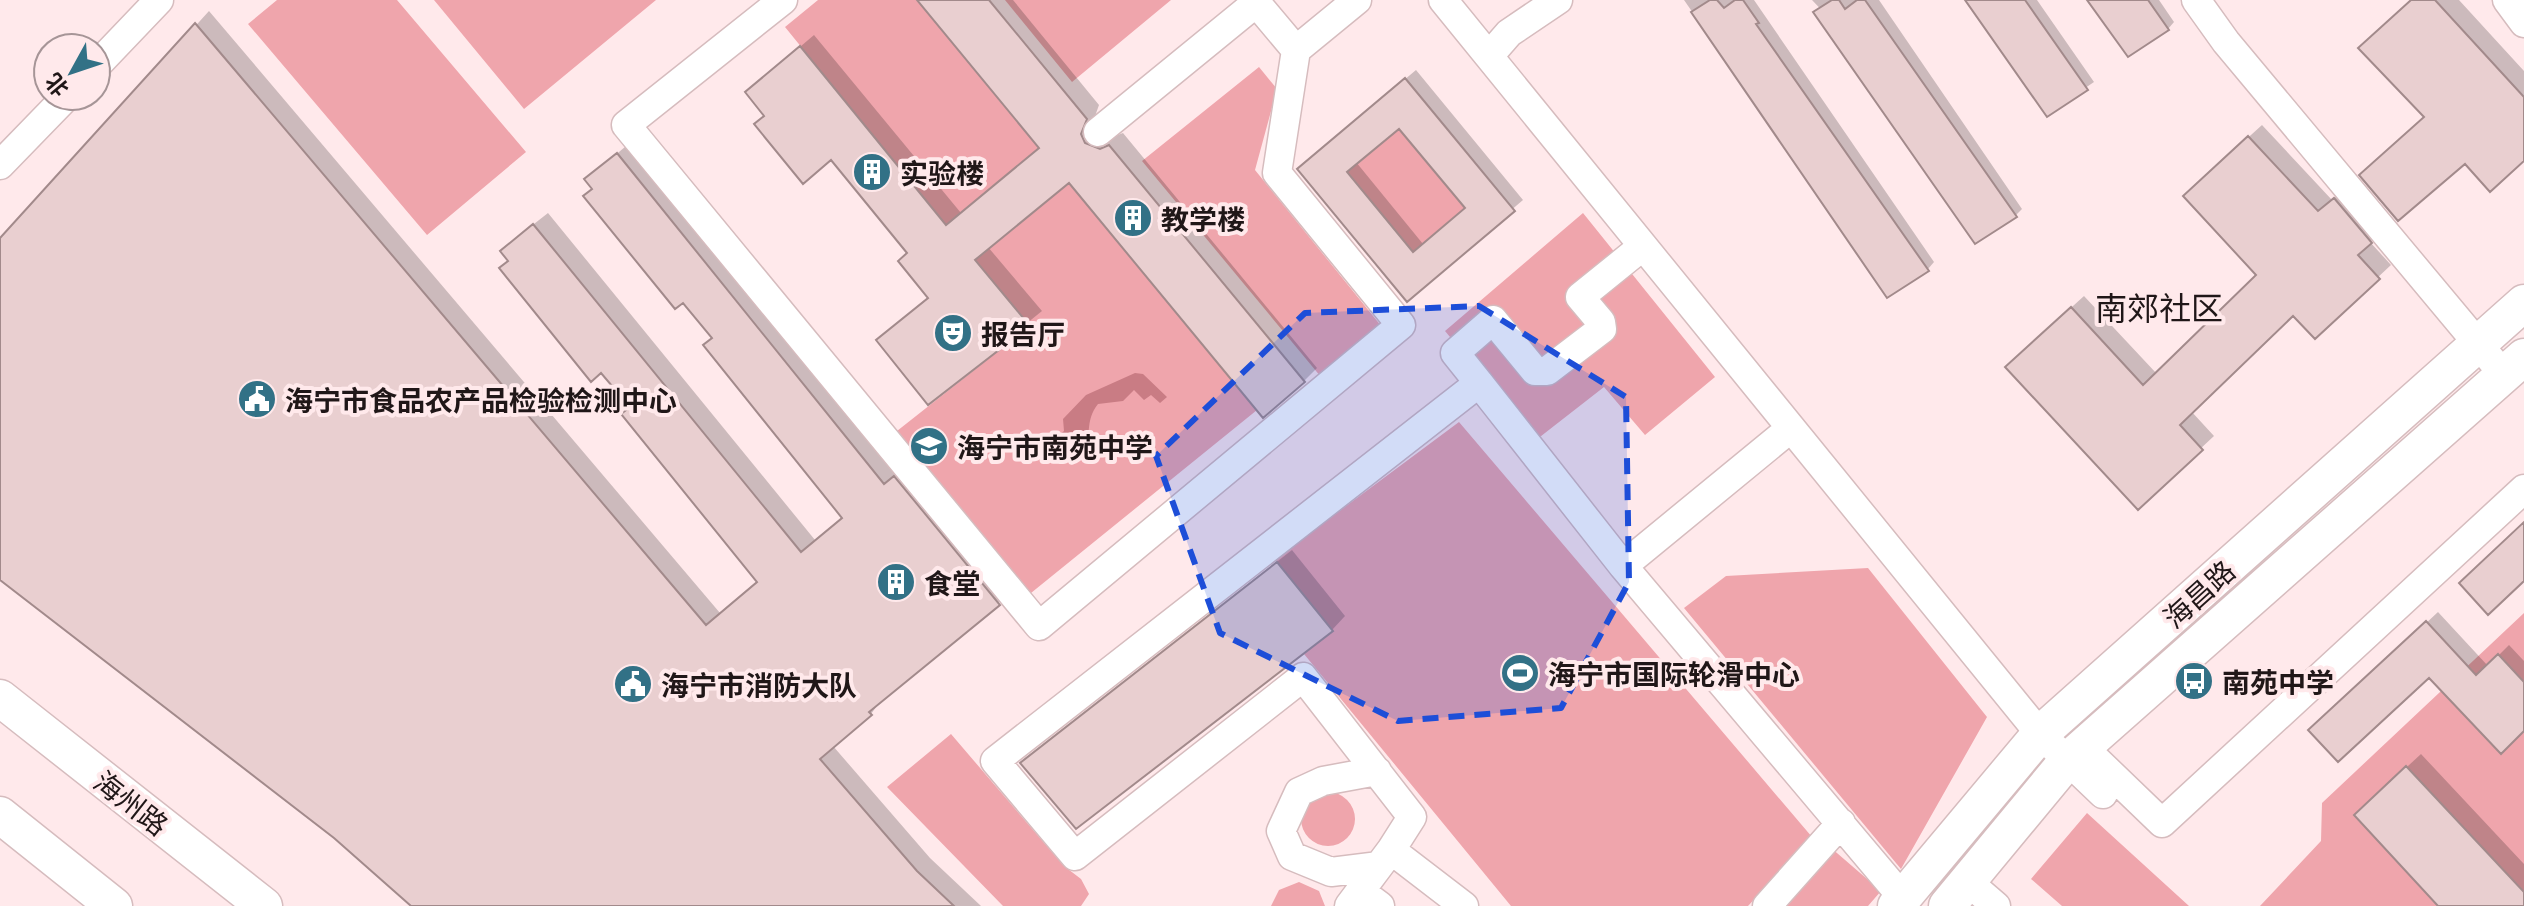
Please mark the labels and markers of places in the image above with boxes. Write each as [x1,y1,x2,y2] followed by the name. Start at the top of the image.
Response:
[851,151,893,193] building icon: 实验楼
[900,151,984,193] place label: 实验楼
[1112,197,1154,239] building icon: 教学楼
[1161,197,1245,239] place label: 教学楼
[932,312,974,354] theatre icon: 报告厅
[981,312,1065,354] place label: 报告厅
[236,378,278,420] public building icon: 海宁市食品农产品检验检测中心
[285,378,677,420] place label: 海宁市食品农产品检验检测中心
[908,425,950,467] school or university icon: 海宁市南苑中学
[957,425,1153,467] place label: 海宁市南苑中学
[875,561,917,603] building icon: 食堂
[924,561,980,603] place label: 食堂
[1499,652,1541,694] sports icon: 海宁市国际轮滑中心
[1548,652,1800,694] place label: 海宁市国际轮滑中心
[2173,660,2215,702] bus stop icon: 南苑中学
[2222,660,2334,702] place label: 南苑中学
[612,663,654,705] public building icon: 海宁市消防大队
[661,663,857,705] place label: 海宁市消防大队

